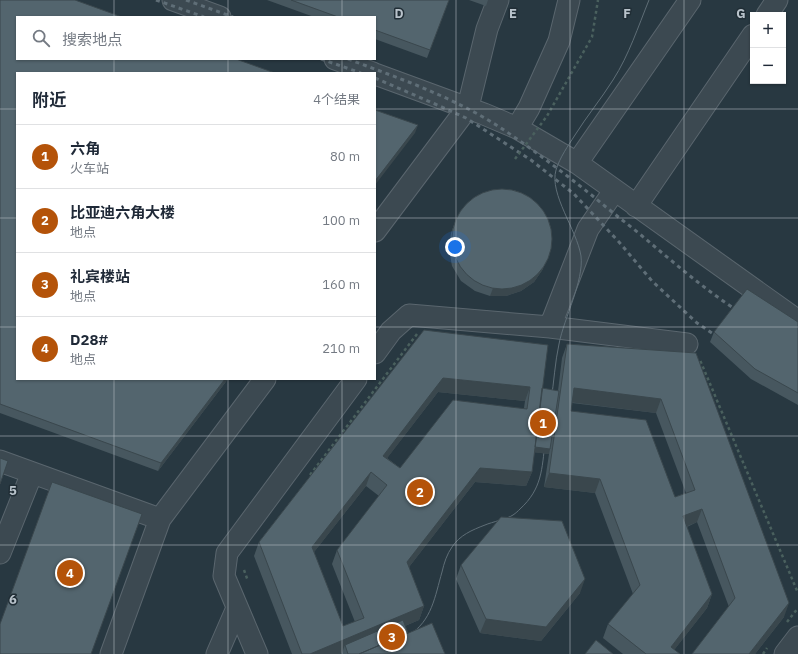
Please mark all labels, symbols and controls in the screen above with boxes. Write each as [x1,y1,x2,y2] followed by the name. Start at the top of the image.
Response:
[394,5,404,22] text: D
[509,5,517,22] text: E
[623,5,631,22] text: F
[736,5,746,22] text: G
[750,12,786,84] map controls
[750,12,786,48] button: +
[16,16,376,60] search box
[30,27,52,49] icon: search
[62,30,122,49] text: 搜索地点
[750,48,786,84] button: −
[32,89,66,111] text: 附近
[313,91,360,108] text: 4个结果
[70,139,100,158] text: 六角
[41,148,49,165] text: 1
[330,148,360,165] text: 80 m
[70,160,109,177] text: 火车站
[70,203,175,222] text: 比亚迪六角大楼
[41,212,49,229] text: 2
[322,212,360,229] text: 100 m
[70,224,96,241] text: 地点
[445,237,465,257] your location
[70,267,130,286] text: 礼宾楼站
[41,276,49,293] text: 3
[322,276,360,293] text: 160 m
[70,288,96,305] text: 地点
[70,330,108,349] text: D28#
[41,340,49,357] text: 4
[322,340,360,357] text: 210 m
[70,351,96,368] text: 地点
[530,408,556,438] pin: 1
[407,477,433,507] pin: 2
[9,482,17,499] text: 5
[57,558,83,588] pin: 4
[9,591,17,608] text: 6
[379,622,405,652] pin: 3

